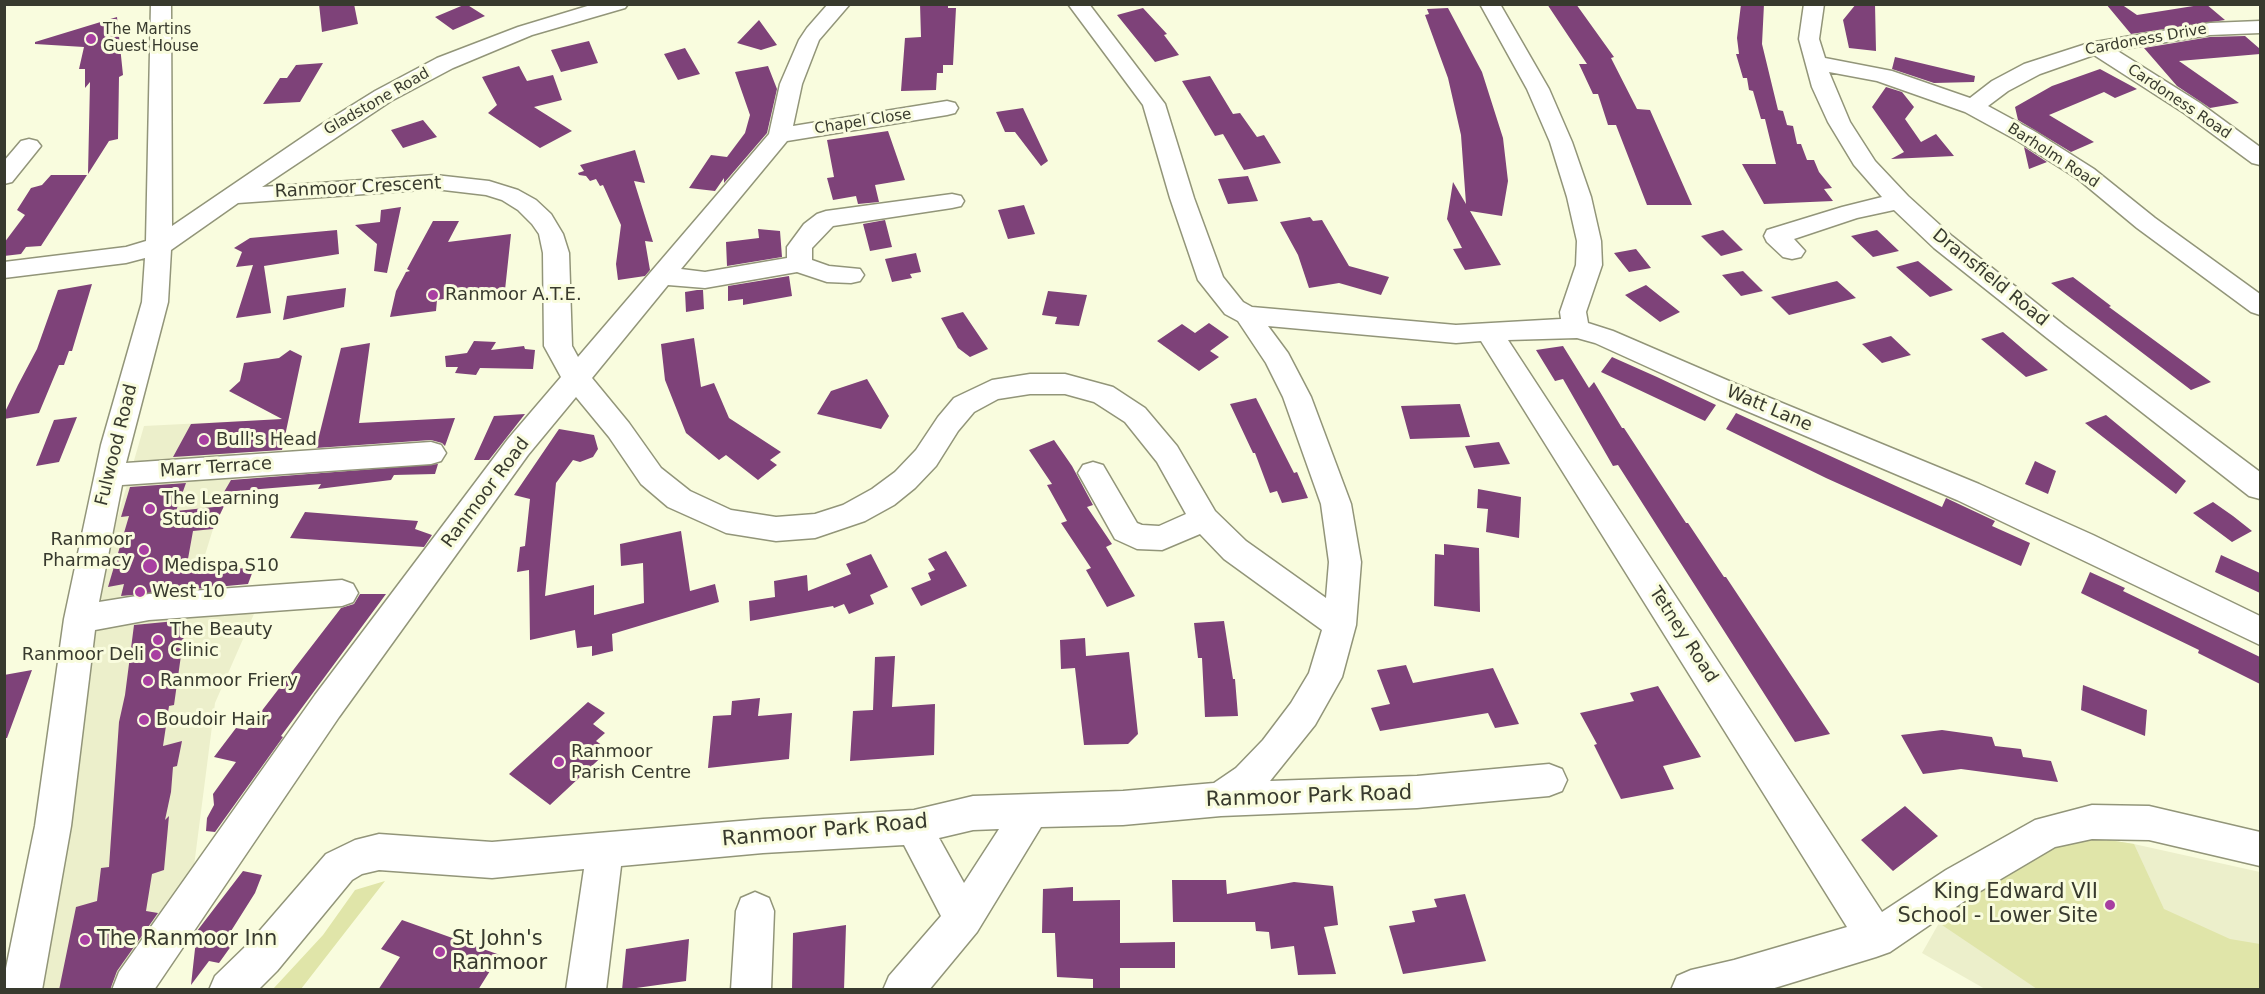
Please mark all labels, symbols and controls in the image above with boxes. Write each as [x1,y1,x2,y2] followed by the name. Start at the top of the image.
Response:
[2084,20,2208,60] street label: Cardoness Drive
[103,21,199,56] place label: The Martins Guest House
[84,32,98,46] marker: The Martins Guest House
[2124,61,2234,143] street label: Cardoness Road
[321,65,433,139] street label: Gladstone Road
[813,105,913,139] street label: Chapel Close
[2004,120,2102,192] street label: Barholm Road
[274,173,442,203] street label: Ranmoor Crescent
[1928,225,2052,331] street label: Dransfield Road
[445,284,582,306] place label: Ranmoor A.T.E.
[426,288,440,302] marker: Ranmoor A.T.E.
[1723,381,1815,437] street label: Watt Lane
[91,382,143,508] street label: Fulwood Road
[216,429,317,451] place label: Bull's Head
[197,433,211,447] marker: Bull's Head
[438,434,534,552] street label: Ranmoor Road
[159,453,273,483] street label: Marr Terrace
[162,488,279,530] place label: The Learning Studio
[143,502,157,516] marker: The Learning Studio
[43,529,132,572] place label: Ranmoor Pharmacy
[137,543,151,557] marker: Ranmoor Pharmacy
[164,555,279,577] place label: Medispa S10
[141,557,159,575] marker: Medispa S10
[152,581,225,603] place label: West 10
[1644,583,1722,687] street label: Tetney Road
[133,585,147,599] marker: West 10
[170,619,273,662] place label: The Beauty Clinic
[151,633,165,647] marker: The Beauty Clinic
[22,644,144,666] place label: Ranmoor Deli
[149,648,163,662] marker: Ranmoor Deli
[160,670,298,692] place label: Ranmoor Friery
[141,674,155,688] marker: Ranmoor Friery
[156,709,268,731] place label: Boudoir Hair
[137,713,151,727] marker: Boudoir Hair
[571,741,691,783] place label: Ranmoor Parish Centre
[552,755,566,769] marker: Ranmoor Parish Centre
[1205,781,1413,813] street label: Ranmoor Park Road
[721,809,929,853] street label: Ranmoor Park Road
[1897,880,2098,930] place label: King Edward VII School - Lower Site
[2103,898,2117,912] marker: King Edward VII School - Lower Site
[97,927,277,953] place label: The Ranmoor Inn
[452,927,547,977] place label: St John's Ranmoor
[78,933,92,947] marker: The Ranmoor Inn
[433,945,447,959] marker: St John's Ranmoor

